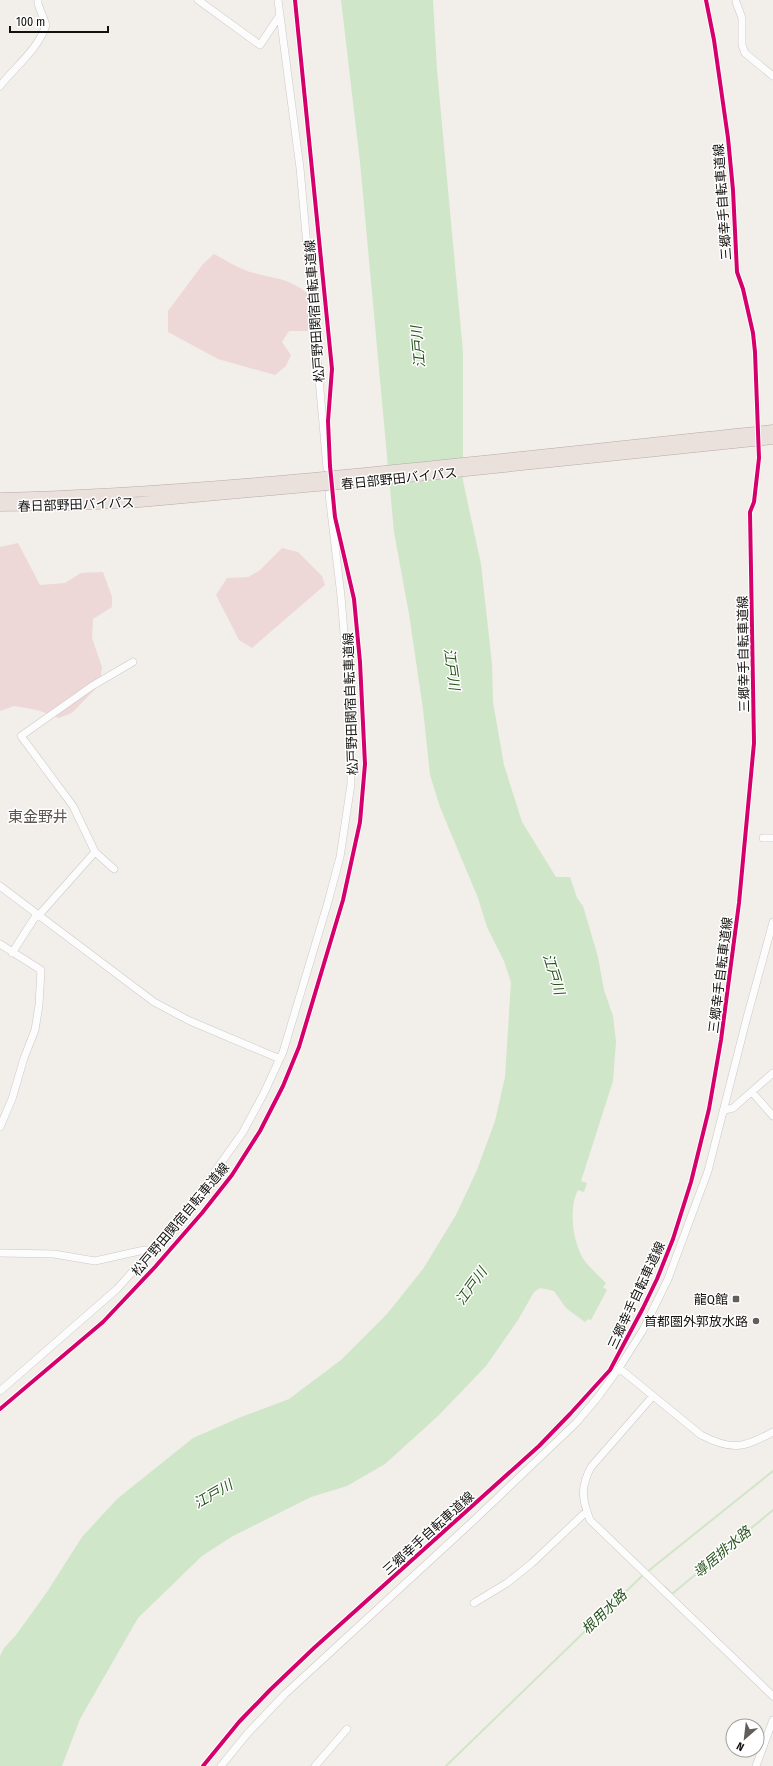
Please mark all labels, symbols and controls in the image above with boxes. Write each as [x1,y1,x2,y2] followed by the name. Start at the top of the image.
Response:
[10,8,108,34] scale bar
[16,15,45,29] text: 100 m
[711,143,734,261] street label: 三郷幸手自転車道線
[302,239,327,383] street label: 松戸野田関宿自転車道線
[408,323,429,369] water label: 江戸川
[340,465,458,492] street label: 春日部野田バイパス
[17,495,135,514] street label: 春日部野田バイパス
[735,595,752,713] street label: 三郷幸手自転車道線
[341,632,360,776] street label: 松戸野田関宿自転車道線
[440,647,463,693] water label: 江戸川
[8,808,68,826] district label: 東金野井
[706,916,735,1034] street label: 三郷幸手自転車道線
[539,952,568,999] water label: 江戸川
[129,1160,232,1279] street label: 松戸野田関宿自転車道線
[605,1239,668,1351] street label: 三郷幸手自転車道線
[452,1263,492,1308] water label: 江戸川
[694,1292,728,1307] place label: 龍Q館
[731,1294,741,1304] marker: 龍Q館
[644,1314,748,1329] place label: 首都圏外郭放水路
[751,1316,761,1326] marker: 首都圏外郭放水路
[191,1476,237,1512] water label: 江戸川
[380,1489,477,1578] street label: 三郷幸手自転車道線
[690,1523,755,1581] water label: 導居排水路
[578,1586,631,1638] water label: 根用水路
[725,1718,765,1758] north arrow
[735,1739,747,1754] text: N

